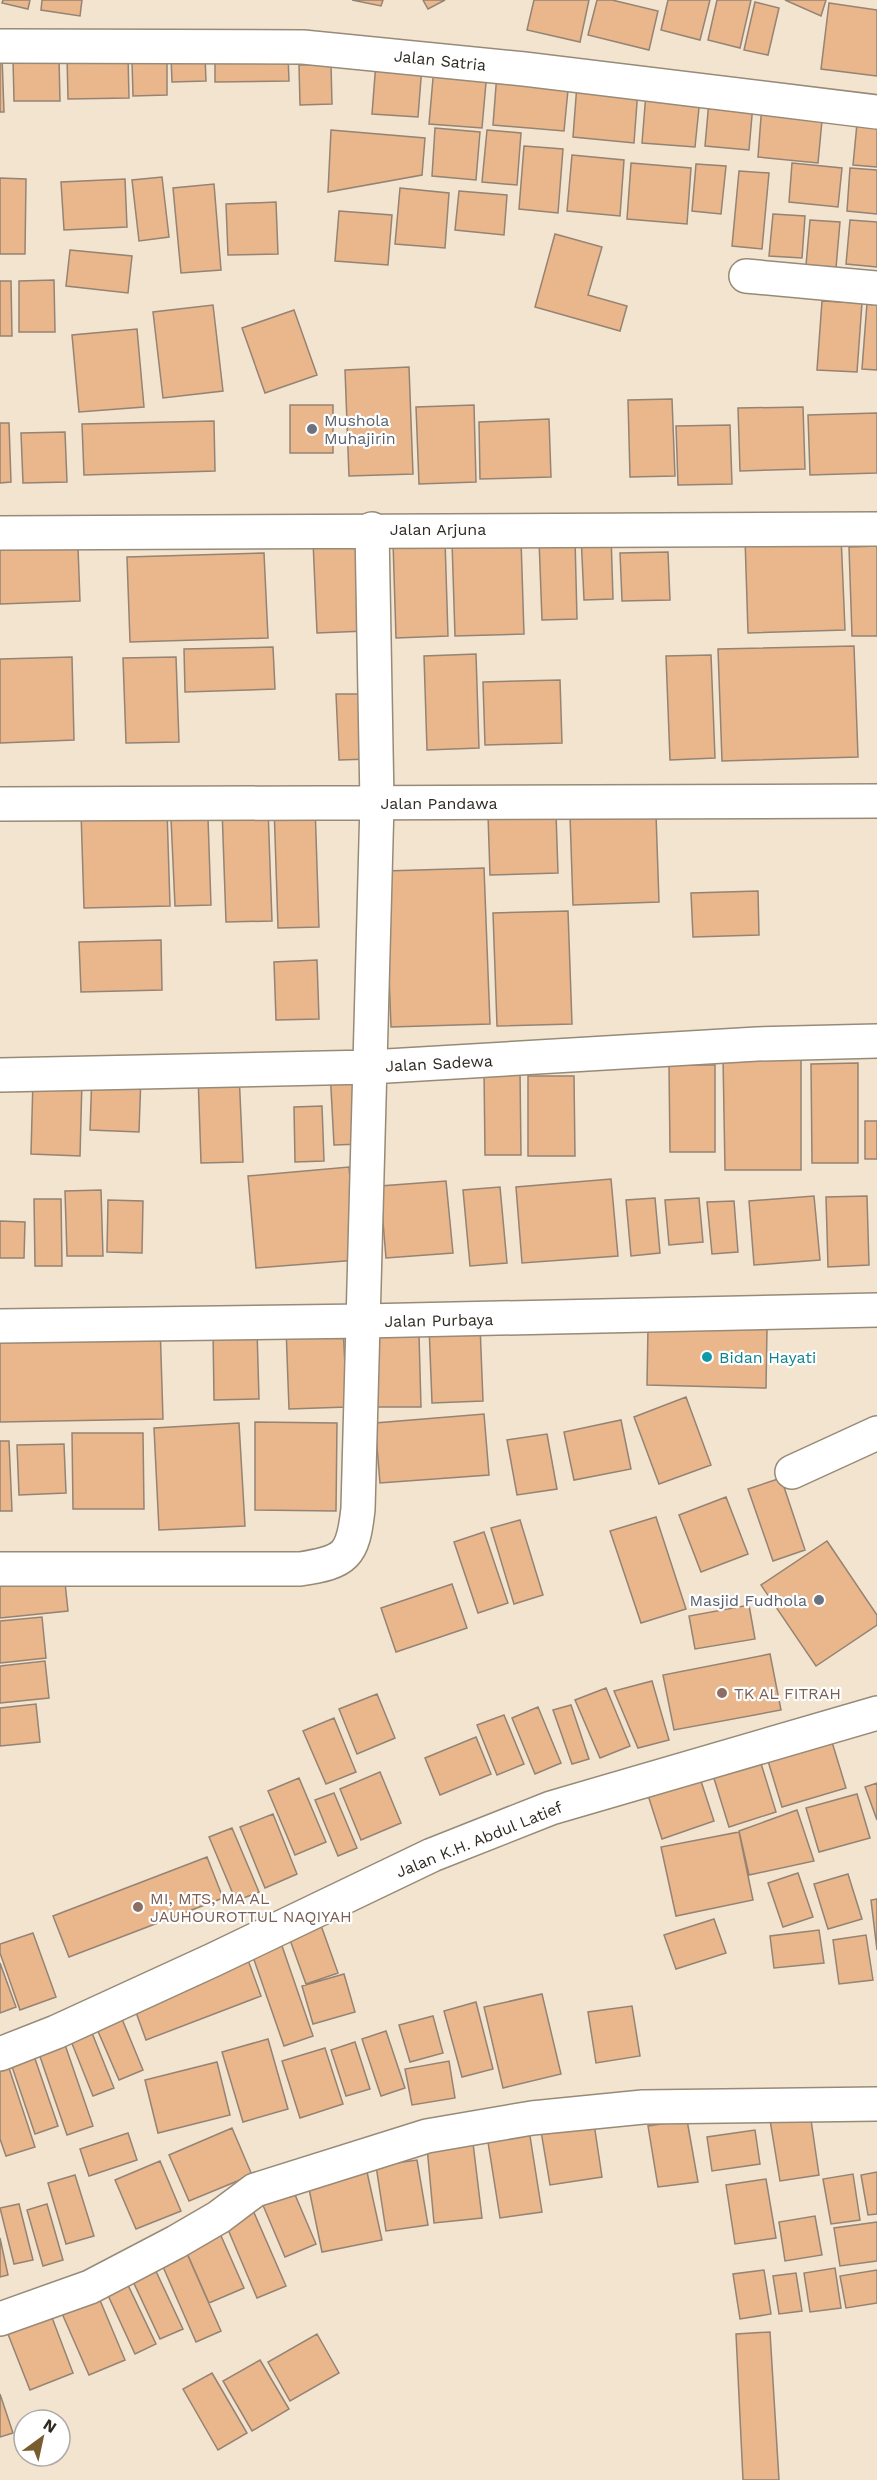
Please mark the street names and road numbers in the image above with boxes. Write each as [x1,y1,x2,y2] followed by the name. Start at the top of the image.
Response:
[393,46,487,75] street label: Jalan Satria
[390,520,486,539] street label: Jalan Arjuna
[380,794,498,813] street label: Jalan Pandawa
[385,1051,493,1076] street label: Jalan Sadewa
[384,1310,494,1331] street label: Jalan Purbaya
[393,1797,566,1882] street label: Jalan K.H. Abdul Latief

